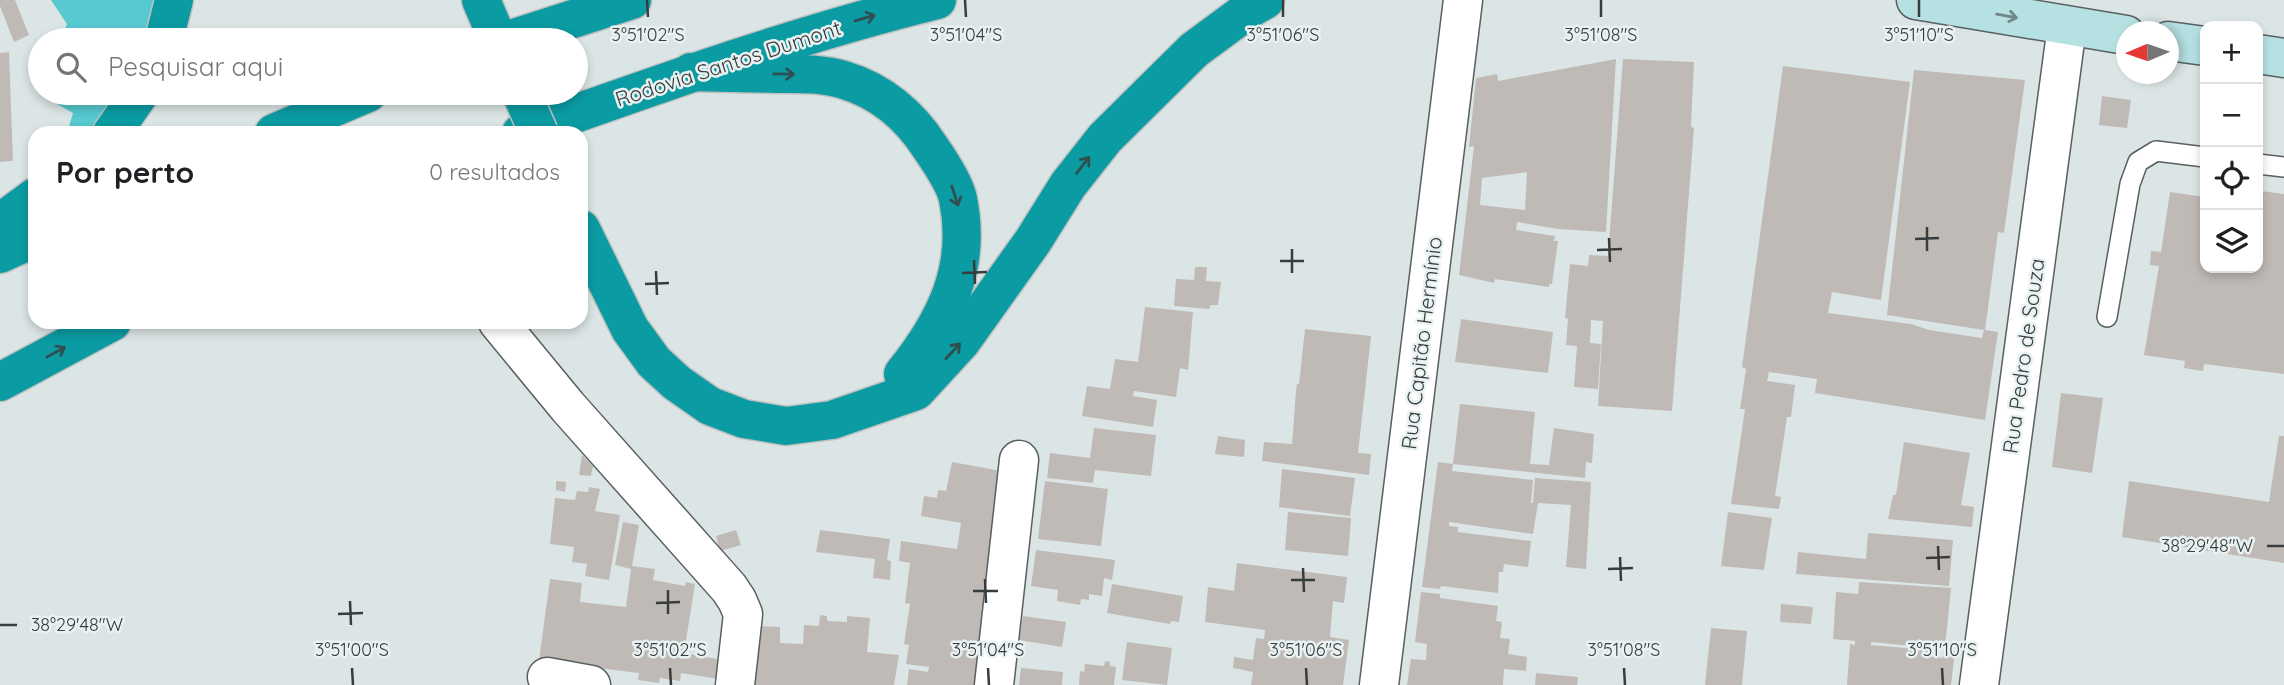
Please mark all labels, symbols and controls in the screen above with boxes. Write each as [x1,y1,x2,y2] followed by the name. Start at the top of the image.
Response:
[1995,10,2018,23] one-way arrow
[854,11,876,24] one-way arrow
[612,14,844,112] street label: Rodovia Santos Dumont
[2116,21,2179,84] north arrow
[2200,21,2263,273] map controls
[2200,21,2263,84] button: +
[611,23,685,46] text: 3°51'02"S
[930,23,1002,46] text: 3°51'04"S
[1247,23,1319,46] text: 3°51'06"S
[1565,23,1637,46] text: 3°51'08"S
[1884,23,1954,46] text: 3°51'10"S
[28,28,588,105] search box
[52,48,90,86] icon: search
[108,50,283,83] text: Pesquisar aqui
[772,67,795,81] one-way arrow
[2200,84,2263,147] button: −
[2200,147,2263,210] button: locate
[56,153,194,191] text: Por perto
[1076,156,1091,175] one-way arrow
[429,157,560,186] text: 0 resultados
[950,184,962,206] one-way arrow
[2200,210,2263,273] button: layers
[1395,235,1447,451] street label: Rua Capitão Hermínio
[1996,257,2050,455] street label: Rua Pedro de Souza
[945,342,961,360] one-way arrow
[45,345,66,358] one-way arrow
[2161,534,2253,557] text: 38°29'48"W
[31,613,123,636] text: 38°29'48"W
[315,638,389,661] text: 3°51'00"S
[633,638,707,661] text: 3°51'02"S
[952,638,1024,661] text: 3°51'04"S
[1270,638,1342,661] text: 3°51'06"S
[1588,638,1660,661] text: 3°51'08"S
[1907,638,1977,661] text: 3°51'10"S

